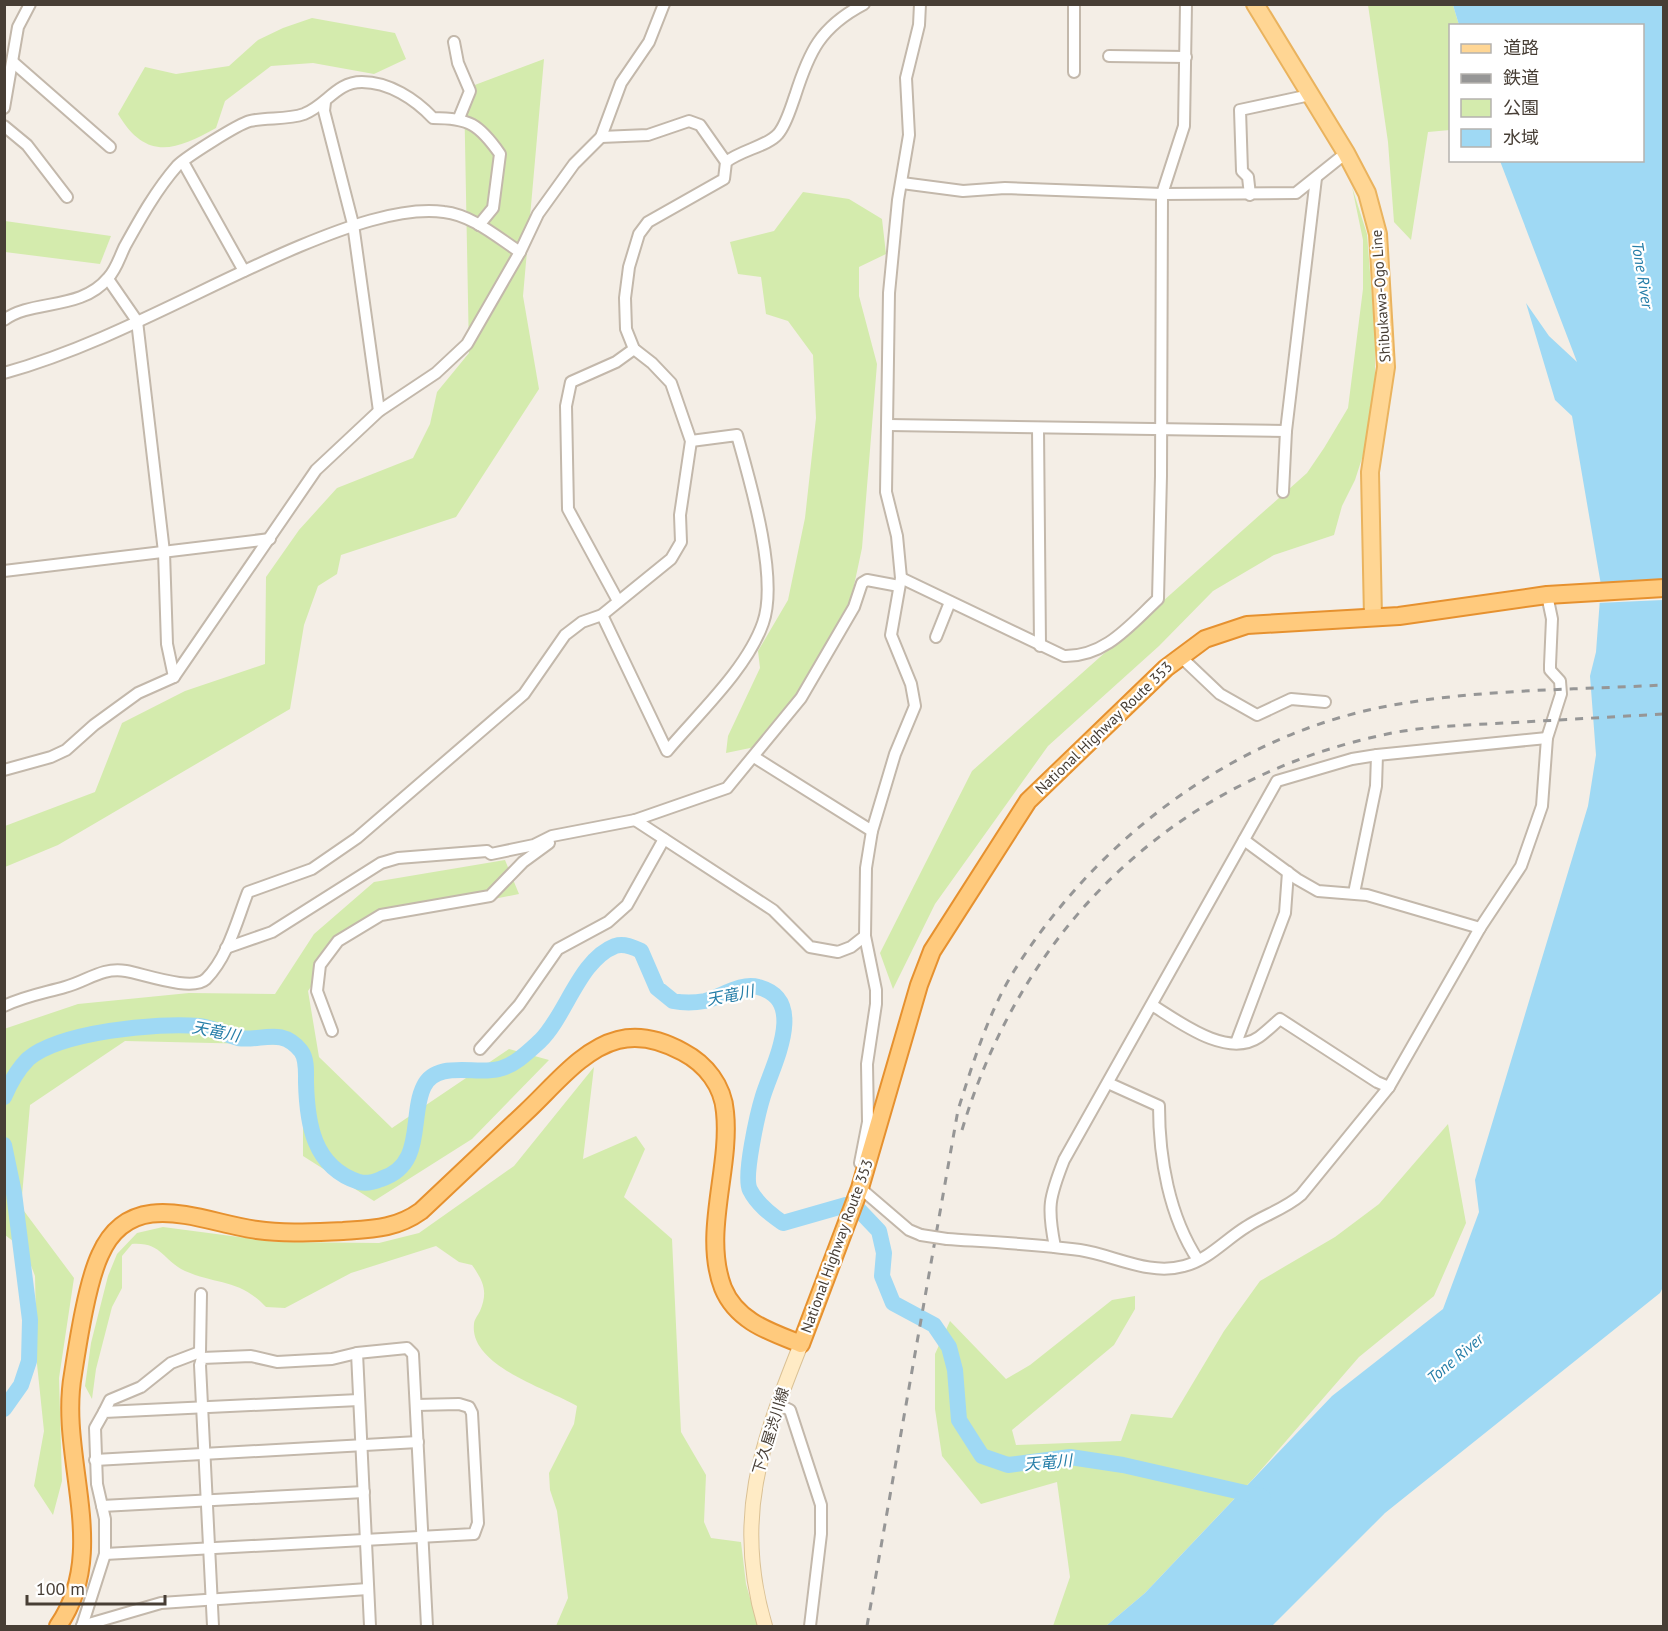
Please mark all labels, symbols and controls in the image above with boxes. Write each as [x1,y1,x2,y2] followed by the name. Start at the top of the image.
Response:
[1449,24,1644,162] legend
[1503,36,1539,59] text: 道路
[1503,66,1539,89] text: 鉄道
[1503,96,1539,119] text: 公園
[1503,126,1539,149] text: 水域
[1366,229,1395,363] street label: Shibukawa-Ogo Line
[1628,240,1658,312] water label: Tone River
[1031,657,1176,798] street label: National Highway Route 353
[705,980,757,1009] water label: 天竜川
[191,1017,243,1046] water label: 天竜川
[796,1156,877,1335] street label: National Highway Route 353
[1423,1328,1489,1387] water label: Tone River
[748,1385,793,1477] street label: 下久屋渋川線
[1023,1450,1075,1474] water label: 天竜川
[27,1568,165,1606] scale bar
[36,1577,85,1600] text: 100 m

